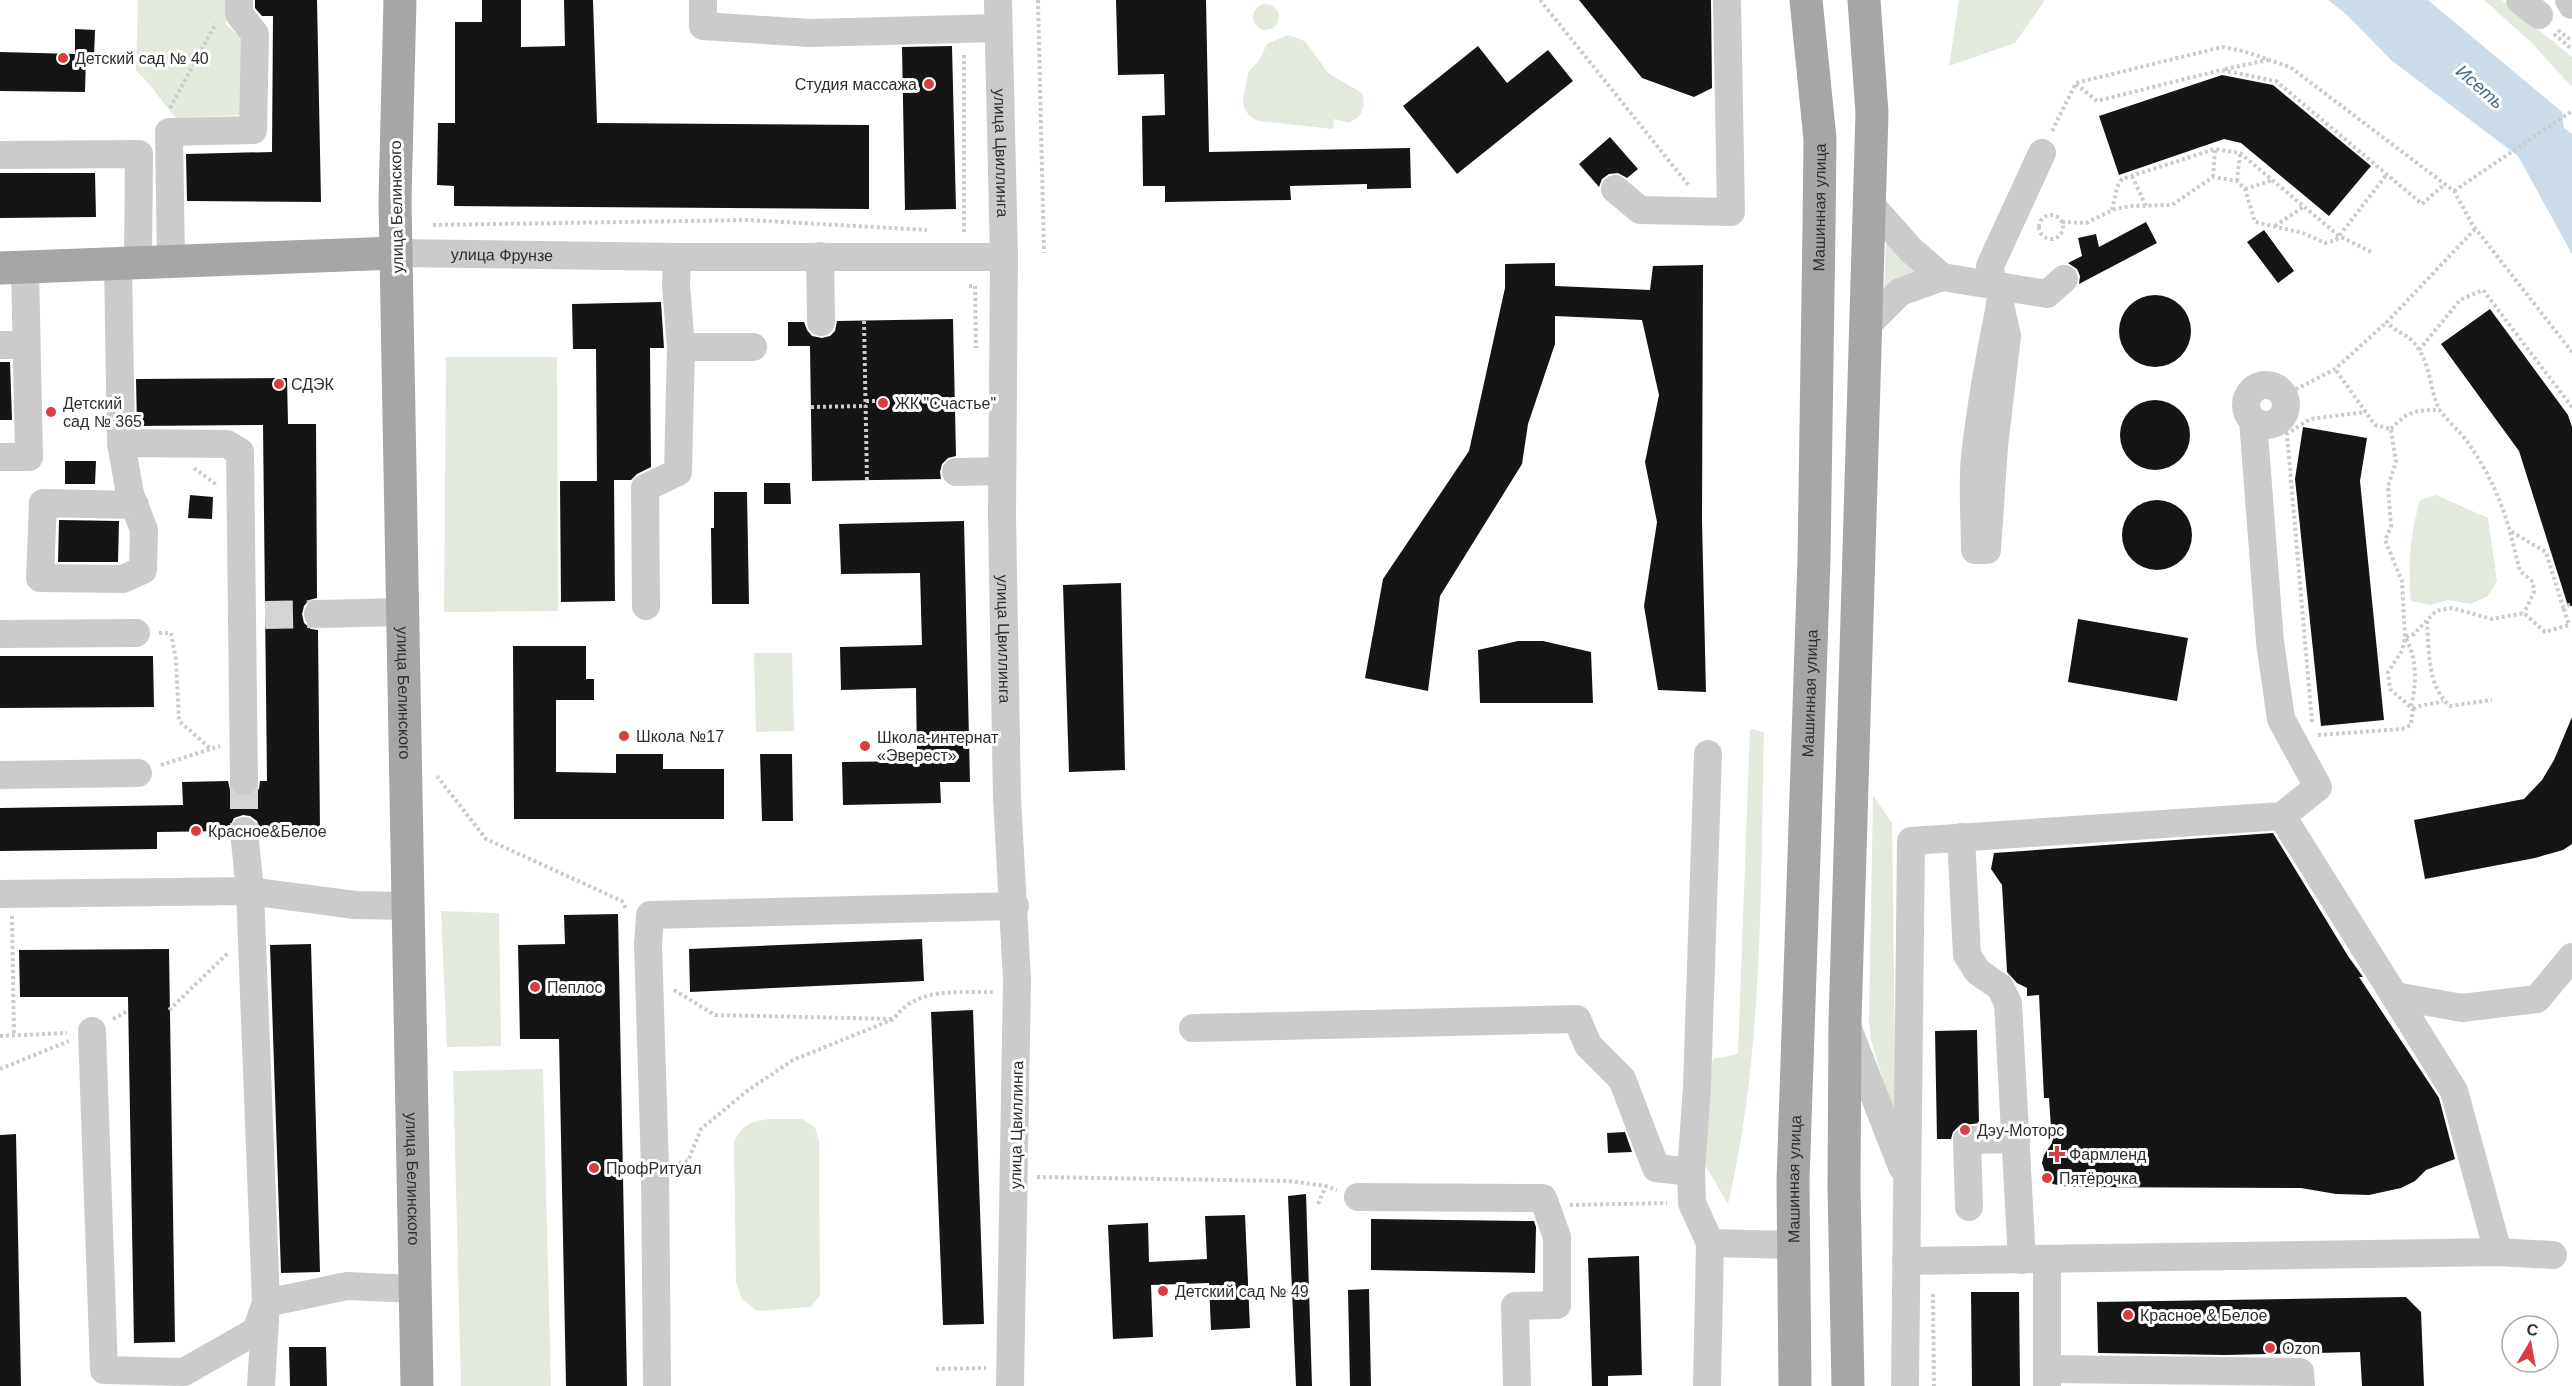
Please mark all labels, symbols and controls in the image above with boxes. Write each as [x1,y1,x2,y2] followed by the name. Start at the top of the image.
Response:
[75,50,209,67] place label: Детский сад № 40
[56,51,70,65] marker: Детский сад № 40
[2452,61,2508,113] water label: Исеть
[795,76,917,93] place label: Студия массажа
[922,77,936,91] marker: Студия массажа
[991,88,1011,218] street label: улица Цвиллинга
[387,140,406,274] street label: улица Белинского
[1810,143,1829,272] street label: Машинная улица
[451,246,553,264] street label: улица Фрунзе
[291,376,335,393] place label: СДЭК
[272,377,286,391] marker: СДЭК
[63,395,142,430] place label: Детский сад № 365
[895,395,996,412] place label: ЖК "Счастье"
[876,396,890,410] marker: ЖК "Счастье"
[44,405,58,419] marker: Детский сад № 365
[994,574,1013,703] street label: улица Цвиллинга
[394,626,413,760] street label: улица Белинского
[1799,629,1821,758] street label: Машинная улица
[636,728,724,745] place label: Школа №17
[617,729,631,743] marker: Школа №17
[877,729,999,764] place label: Школа-интернат «Эверест»
[858,739,872,753] marker: Школа-интернат «Эверест»
[208,823,327,840] place label: Красное&Белое
[189,824,203,838] marker: Красное&Белое
[547,979,602,996] place label: Пеплос
[528,980,542,994] marker: Пеплос
[1007,1061,1026,1189] street label: улица Цвиллинга
[403,1112,422,1245] street label: улица Белинского
[1785,1115,1804,1243] street label: Машинная улица
[1977,1122,2064,1139] place label: Дэу-Моторс
[1958,1123,1972,1137] marker: Дэу-Моторс
[2069,1146,2147,1163] place label: Фармленд
[2050,1147,2064,1161] marker: Фармленд
[606,1160,702,1177] place label: ПрофРитуал
[587,1161,601,1175] marker: ПрофРитуал
[2059,1170,2138,1187] place label: Пятёрочка
[2040,1171,2054,1185] marker: Пятёрочка
[1175,1283,1309,1300] place label: Детский сад № 49
[1156,1284,1170,1298] marker: Детский сад № 49
[2140,1307,2268,1324] place label: Красное & Белое
[2121,1308,2135,1322] marker: Красное & Белое
[2500,1314,2560,1374] north arrow
[2525,1320,2540,1339] text: С
[2282,1340,2320,1357] place label: Ozon
[2263,1341,2277,1355] marker: Ozon

